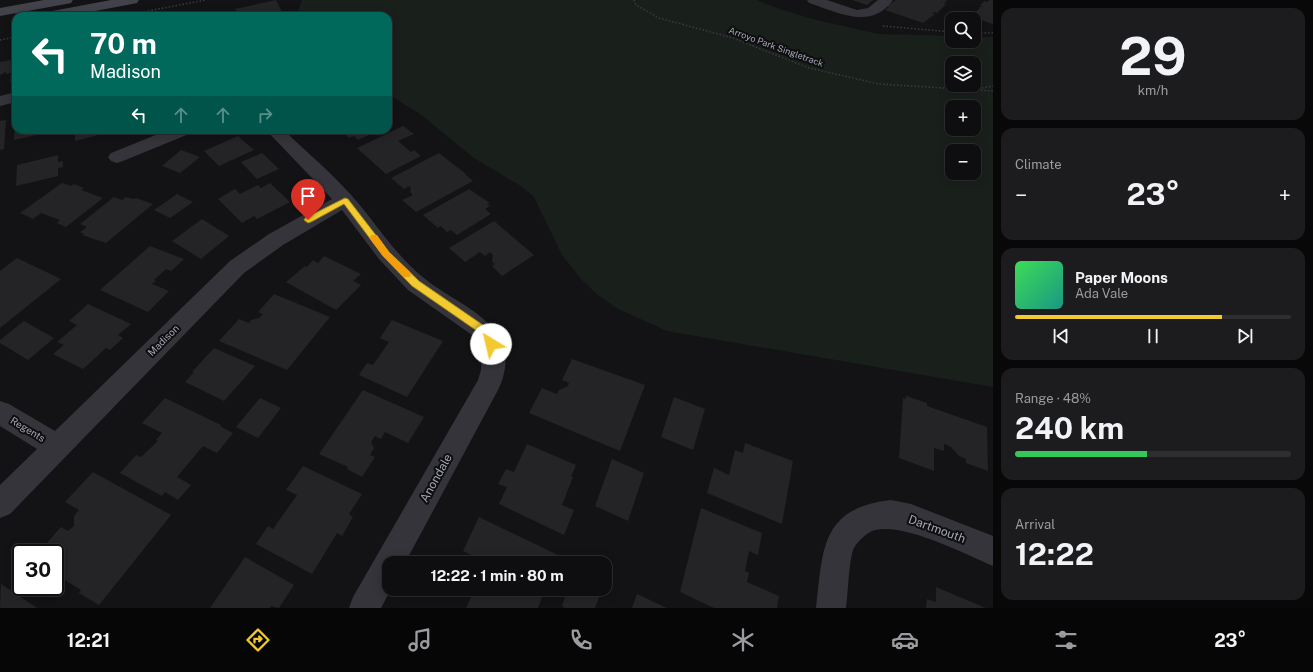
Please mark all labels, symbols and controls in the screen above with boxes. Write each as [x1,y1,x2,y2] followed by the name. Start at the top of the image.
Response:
[945,12,981,180] map controls
[945,12,981,48] button: search
[727,24,825,69] street label: Arroyo Park Singletrack
[1119,26,1187,87] text: 29
[90,27,157,60] text: 70 m
[24,28,76,80] icon: left
[945,56,981,92] button: layers
[90,61,161,82] text: Madison
[1138,83,1168,98] text: km/h
[945,100,981,136] button: +
[128,104,150,126] icon: left
[170,104,192,126] icon: ahead
[212,104,234,126] icon: ahead
[254,104,276,126] icon: right
[945,144,981,180] button: −
[1015,157,1062,172] text: Climate
[1126,176,1180,212] text: 23°
[291,179,325,220] pin
[1015,182,1027,208] text: −
[1279,182,1291,208] text: +
[297,185,319,207] icon: arrive
[1075,269,1168,286] text: Paper Moons
[1075,286,1128,301] text: Ada Vale
[145,322,181,358] street label: Madison
[470,323,512,365] position arrow
[1050,325,1072,347] icon: previous
[1142,325,1164,347] icon: pause
[1234,325,1256,347] icon: next
[1015,391,1091,406] text: Range · 48%
[1015,410,1124,446] text: 240 km
[8,414,48,444] street label: Regents
[417,451,455,505] street label: Anondale
[906,512,968,546] street label: Dartmouth
[1015,517,1055,532] text: Arrival
[1015,536,1094,572] text: 12:22
[12,544,64,596] speed limit sign: 30
[430,567,564,584] text: 12:22 · 1 min · 80 m
[244,626,272,654] icon: directions
[406,626,434,654] icon: music
[567,626,595,654] icon: phone
[729,626,757,654] icon: climate
[891,626,919,654] icon: car
[1052,626,1080,654] icon: filters
[67,630,110,651] text: 12:21
[1214,630,1246,651] text: 23°

